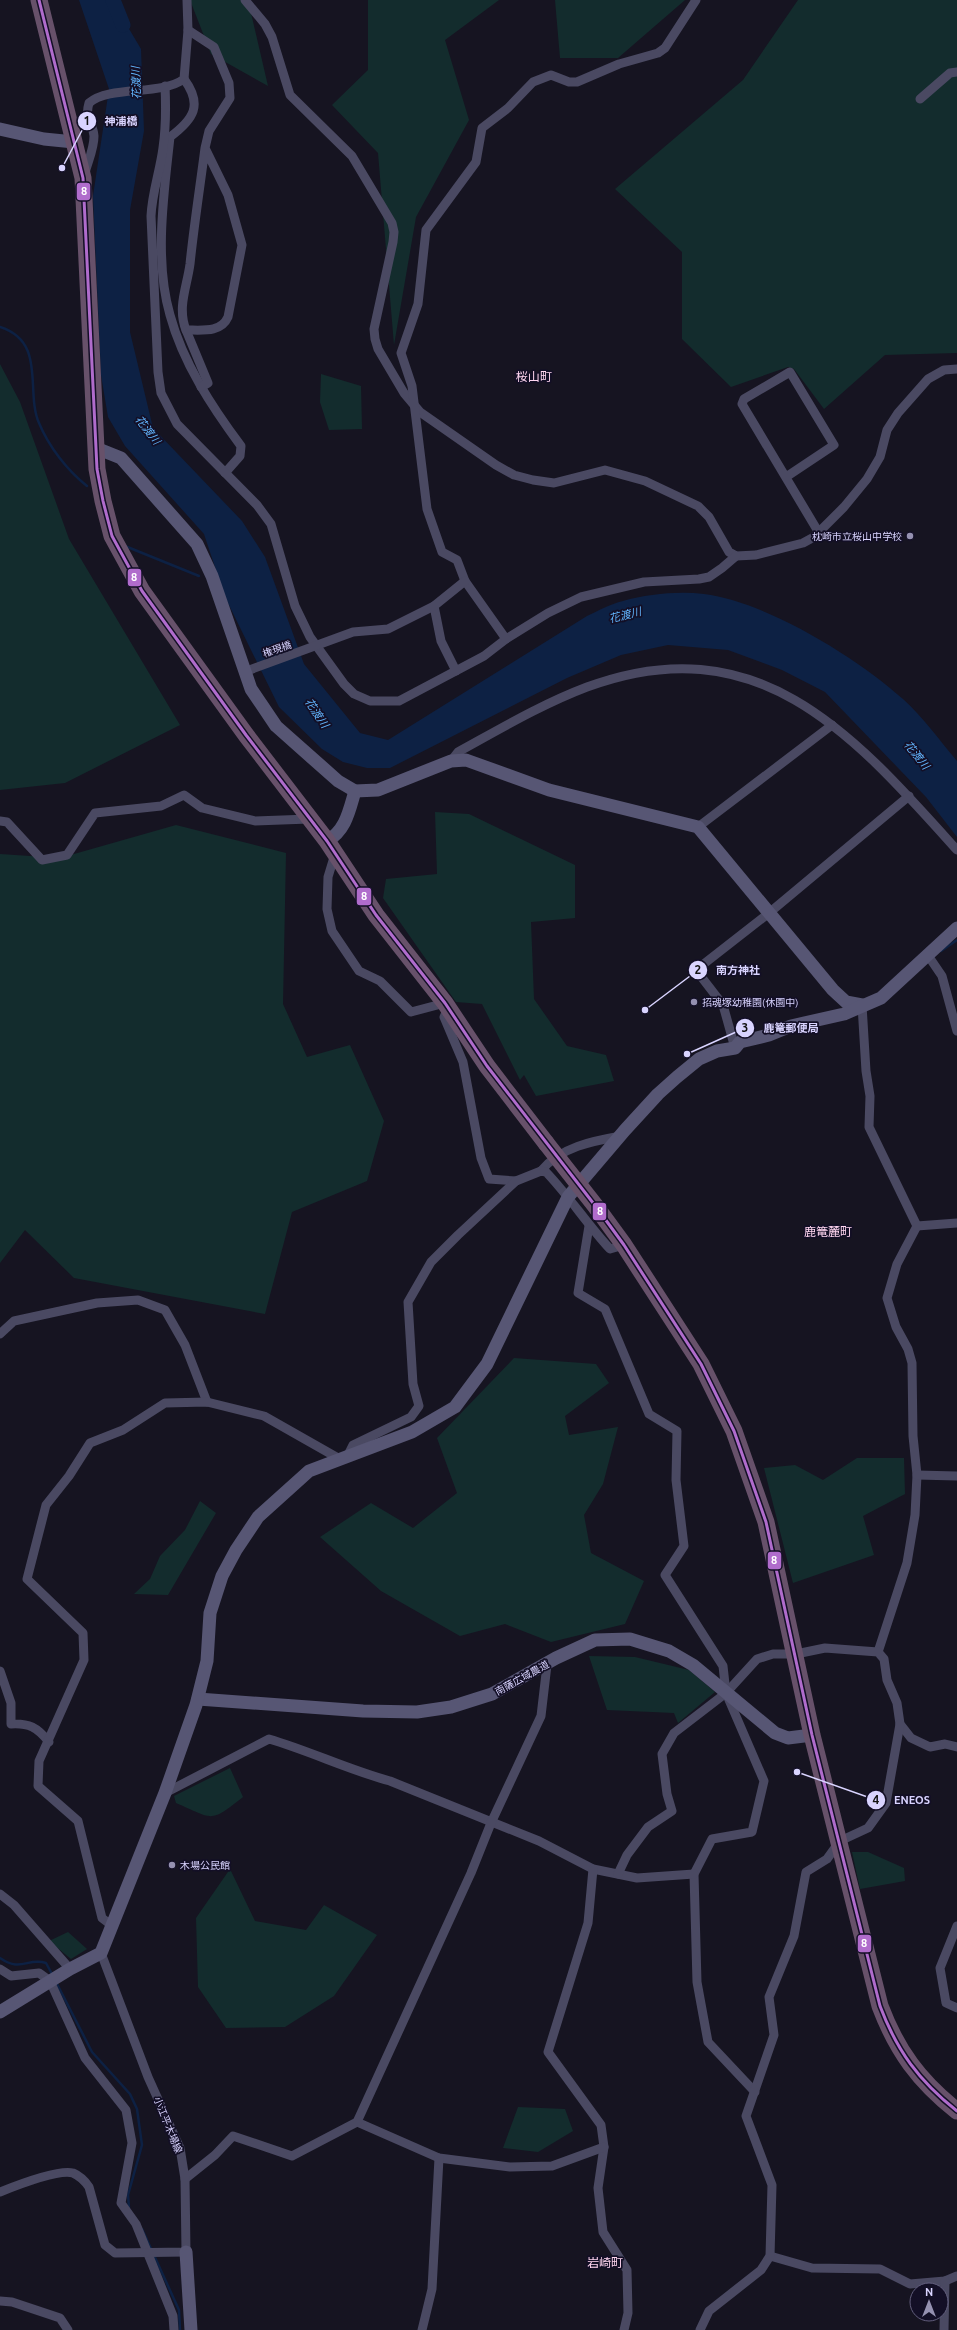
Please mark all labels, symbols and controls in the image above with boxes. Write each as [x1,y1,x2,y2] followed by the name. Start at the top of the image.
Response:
[129,65,143,100] water label: 花渡川
[77,109,146,132] callout: 神浦橋
[84,114,90,127] text: 1
[105,115,138,127] text: 神浦橋
[76,182,91,201] line badge: 8
[81,185,87,197] text: 8
[516,370,552,383] district label: 桜山町
[133,413,164,447] water label: 花渡川
[812,531,902,542] place label: 枕崎市立桜山中学校
[905,531,915,541] marker: 枕崎市立桜山中学校
[127,568,142,587] line badge: 8
[131,571,137,583] text: 8
[608,605,643,625] water label: 花渡川
[261,639,293,659] street label: 権現橋
[303,696,332,731] water label: 花渡川
[902,738,933,772] water label: 花渡川
[356,887,372,906] line badge: 8
[361,890,367,902] text: 8
[688,959,768,982] callout: 南方神社
[695,963,702,976] text: 2
[716,964,760,976] text: 南方神社
[689,997,699,1007] marker: 招魂塚幼稚園(休園中)
[702,997,798,1008] place label: 招魂塚幼稚園(休園中)
[735,1017,826,1040] callout: 鹿篭郵便局
[742,1021,748,1034] text: 3
[764,1022,819,1034] text: 鹿篭郵便局
[592,1202,607,1221] line badge: 8
[597,1205,603,1217] text: 8
[804,1225,852,1238] district label: 鹿篭麓町
[767,1551,782,1570] line badge: 8
[771,1554,777,1566] text: 8
[493,1659,551,1697] street label: 南薩広域農道
[866,1788,938,1811] callout: ENEOS
[873,1793,880,1806] text: 4
[894,1794,930,1806] text: ENEOS
[167,1860,177,1870] marker: 木場公民館
[180,1860,230,1871] place label: 木場公民館
[857,1934,872,1953] line badge: 8
[861,1937,867,1949] text: 8
[152,2095,184,2155] street label: 小江平木場線
[587,2256,623,2269] district label: 岩崎町
[909,2282,949,2322] north arrow
[925,2286,933,2298] text: N

